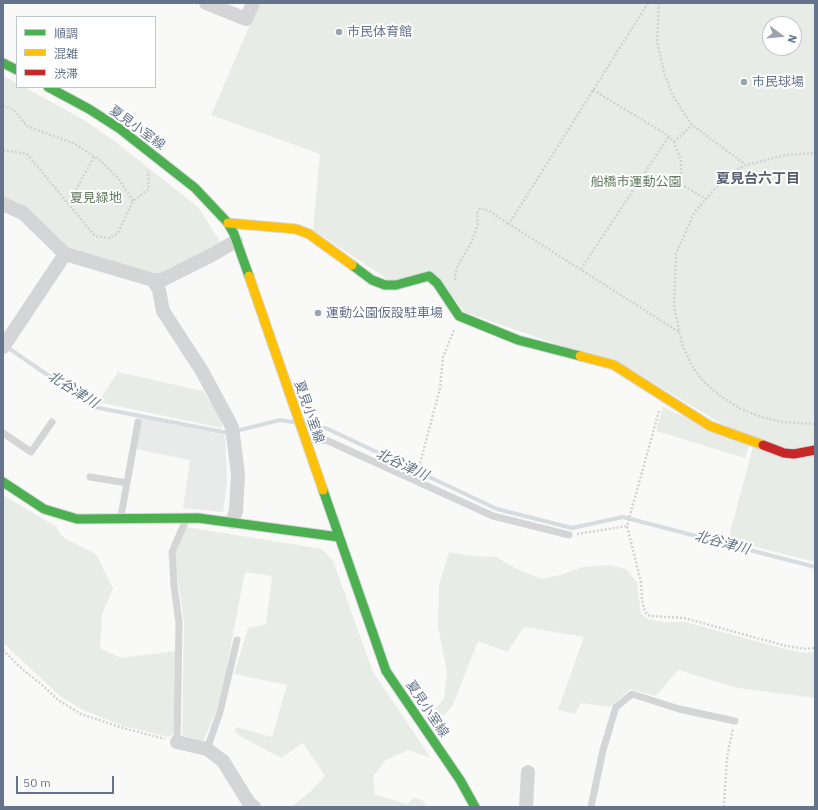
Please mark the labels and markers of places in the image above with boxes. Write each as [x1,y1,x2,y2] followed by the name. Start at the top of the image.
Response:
[347,24,412,40] place label: 市民体育館
[334,27,344,37] marker: 市民体育館
[752,74,804,90] place label: 市民球場
[739,77,749,87] marker: 市民球場
[326,305,443,321] place label: 運動公園仮設駐車場
[313,308,323,318] marker: 運動公園仮設駐車場

